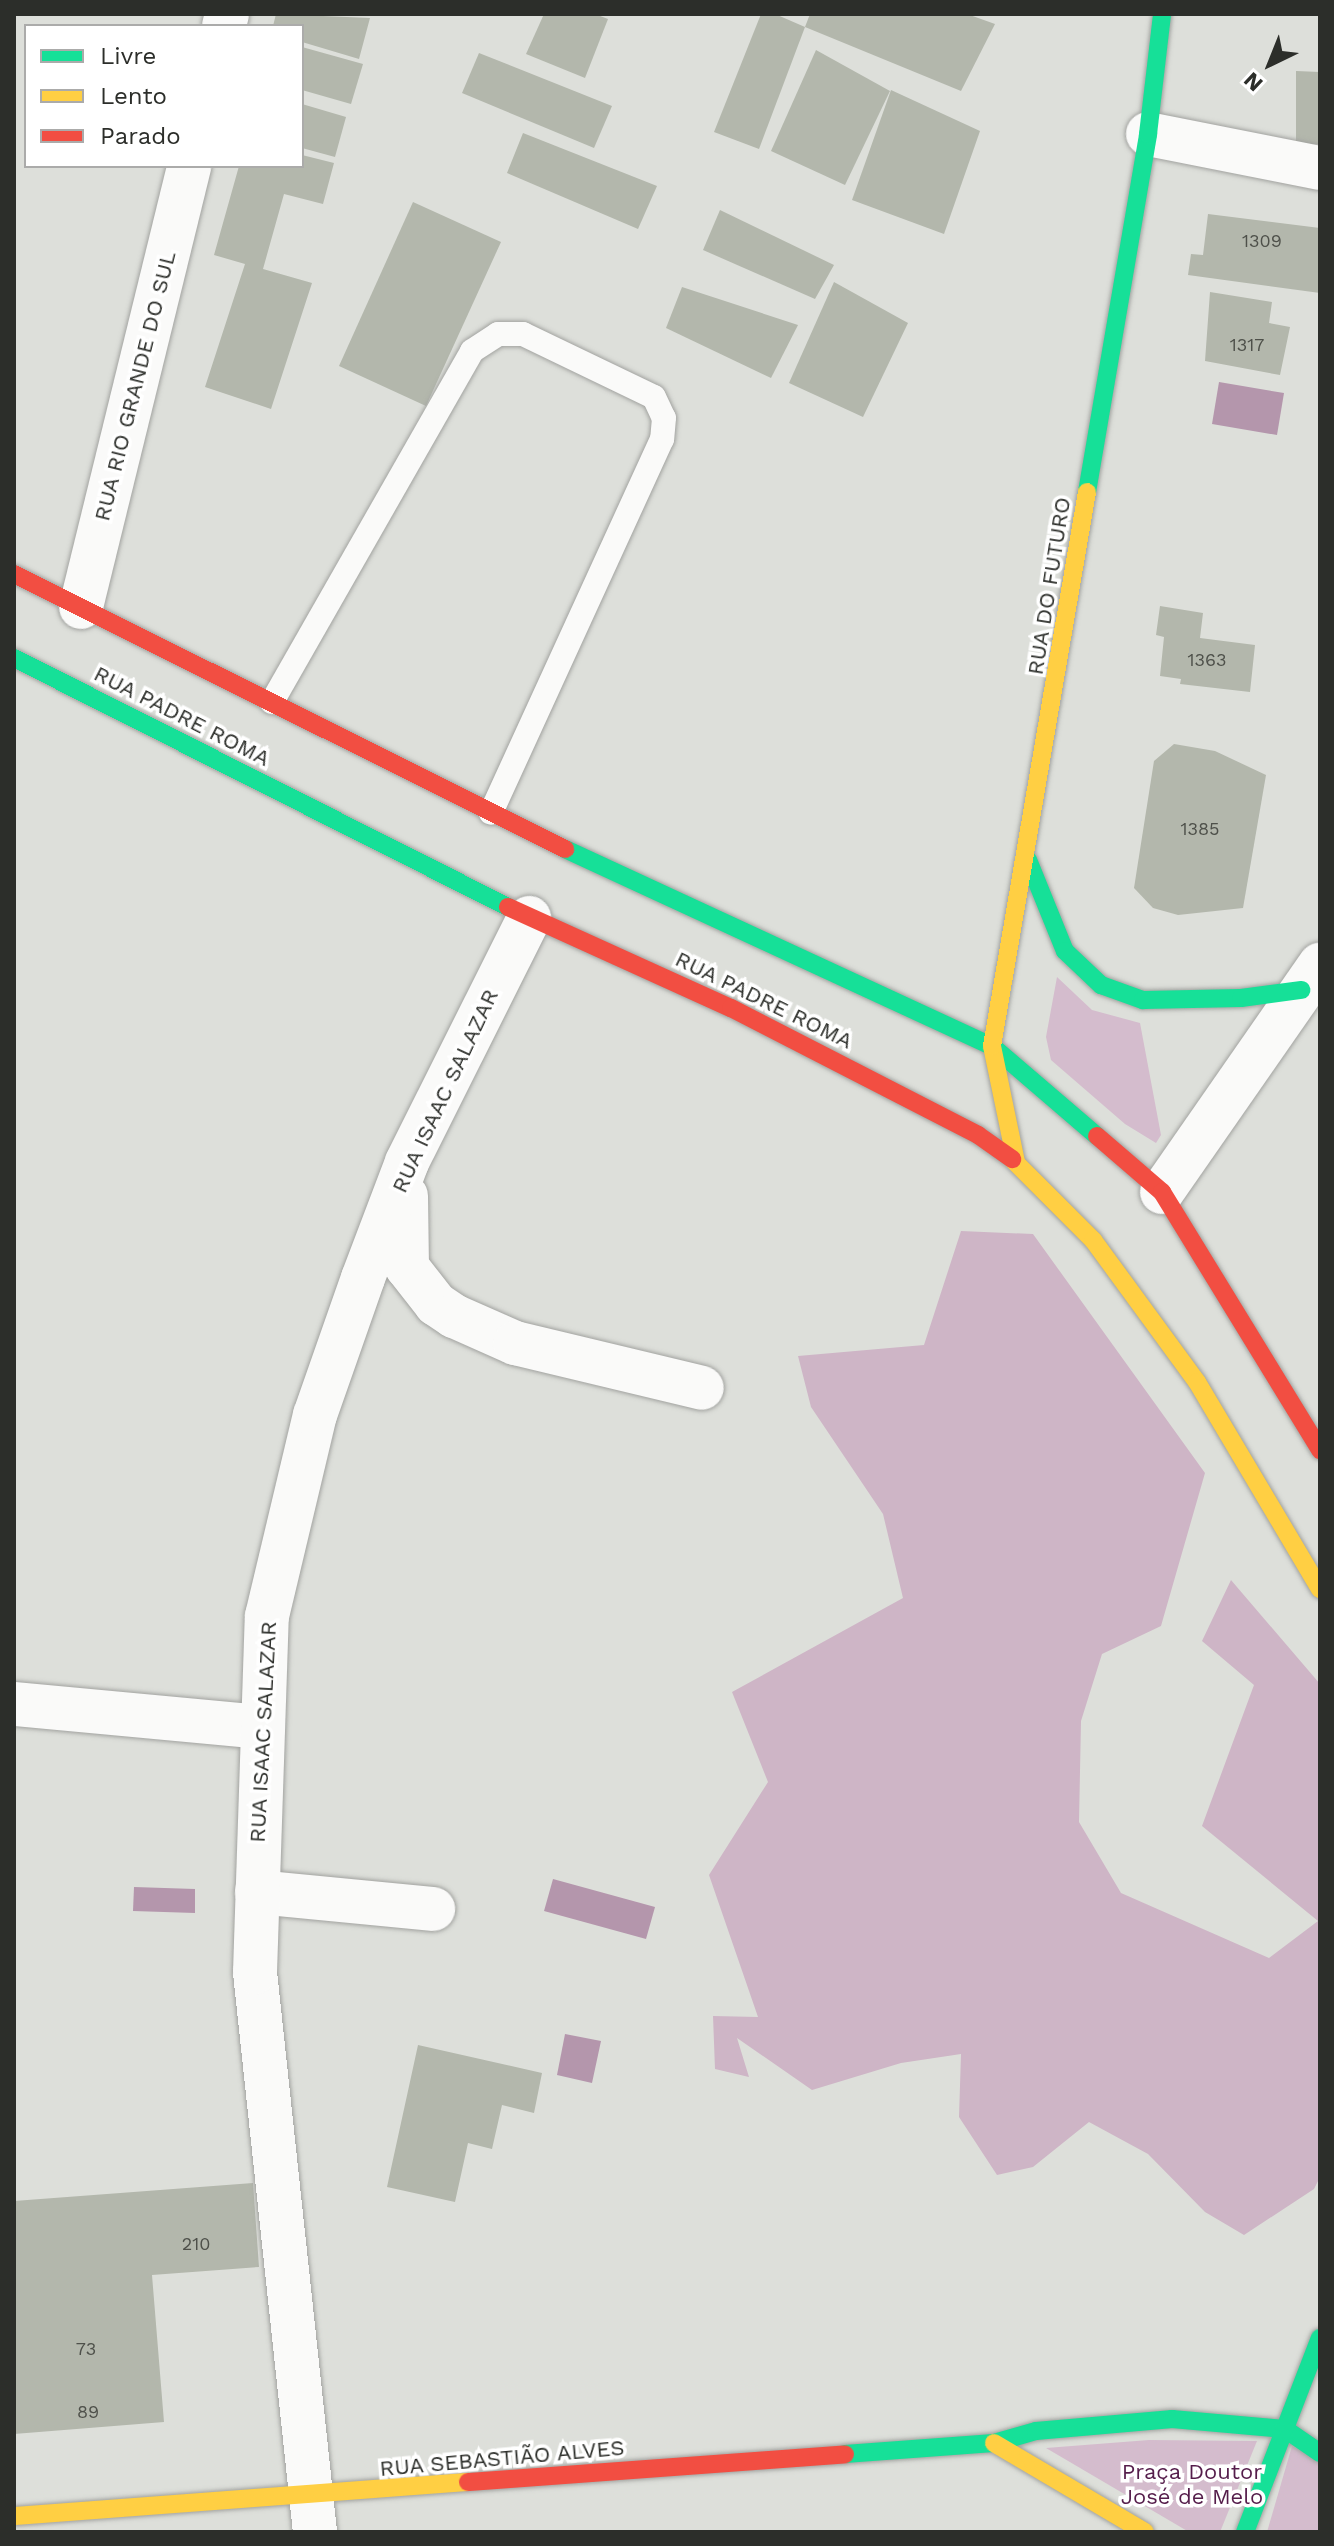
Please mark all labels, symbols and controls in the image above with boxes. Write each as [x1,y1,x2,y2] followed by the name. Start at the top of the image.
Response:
[24,24,304,168] legend
[1230,24,1310,104] north arrow
[100,42,156,70] text: Livre
[1239,67,1268,97] text: N
[100,82,167,110] text: Lento
[100,122,181,150] text: Parado
[1242,230,1282,252] house number: 1309
[89,248,181,524] street label: RUA RIO GRANDE DO SUL
[1230,334,1264,356] house number: 1317
[1022,495,1076,677] street label: RUA DO FUTURO
[1188,649,1226,671] house number: 1363
[89,660,275,772] street label: RUA PADRE ROMA
[1180,818,1220,840] house number: 1385
[671,945,857,1055] street label: RUA PADRE ROMA
[386,985,504,1197] street label: RUA ISAAC SALAZAR
[244,1620,282,1844] street label: RUA ISAAC SALAZAR
[182,2233,210,2255] house number: 210
[76,2338,96,2360] house number: 73
[77,2401,99,2423] house number: 89
[378,2434,626,2482] street label: RUA SEBASTIÃO ALVES
[1121,2458,1263,2510] park label: Praça Doutor José de Melo

